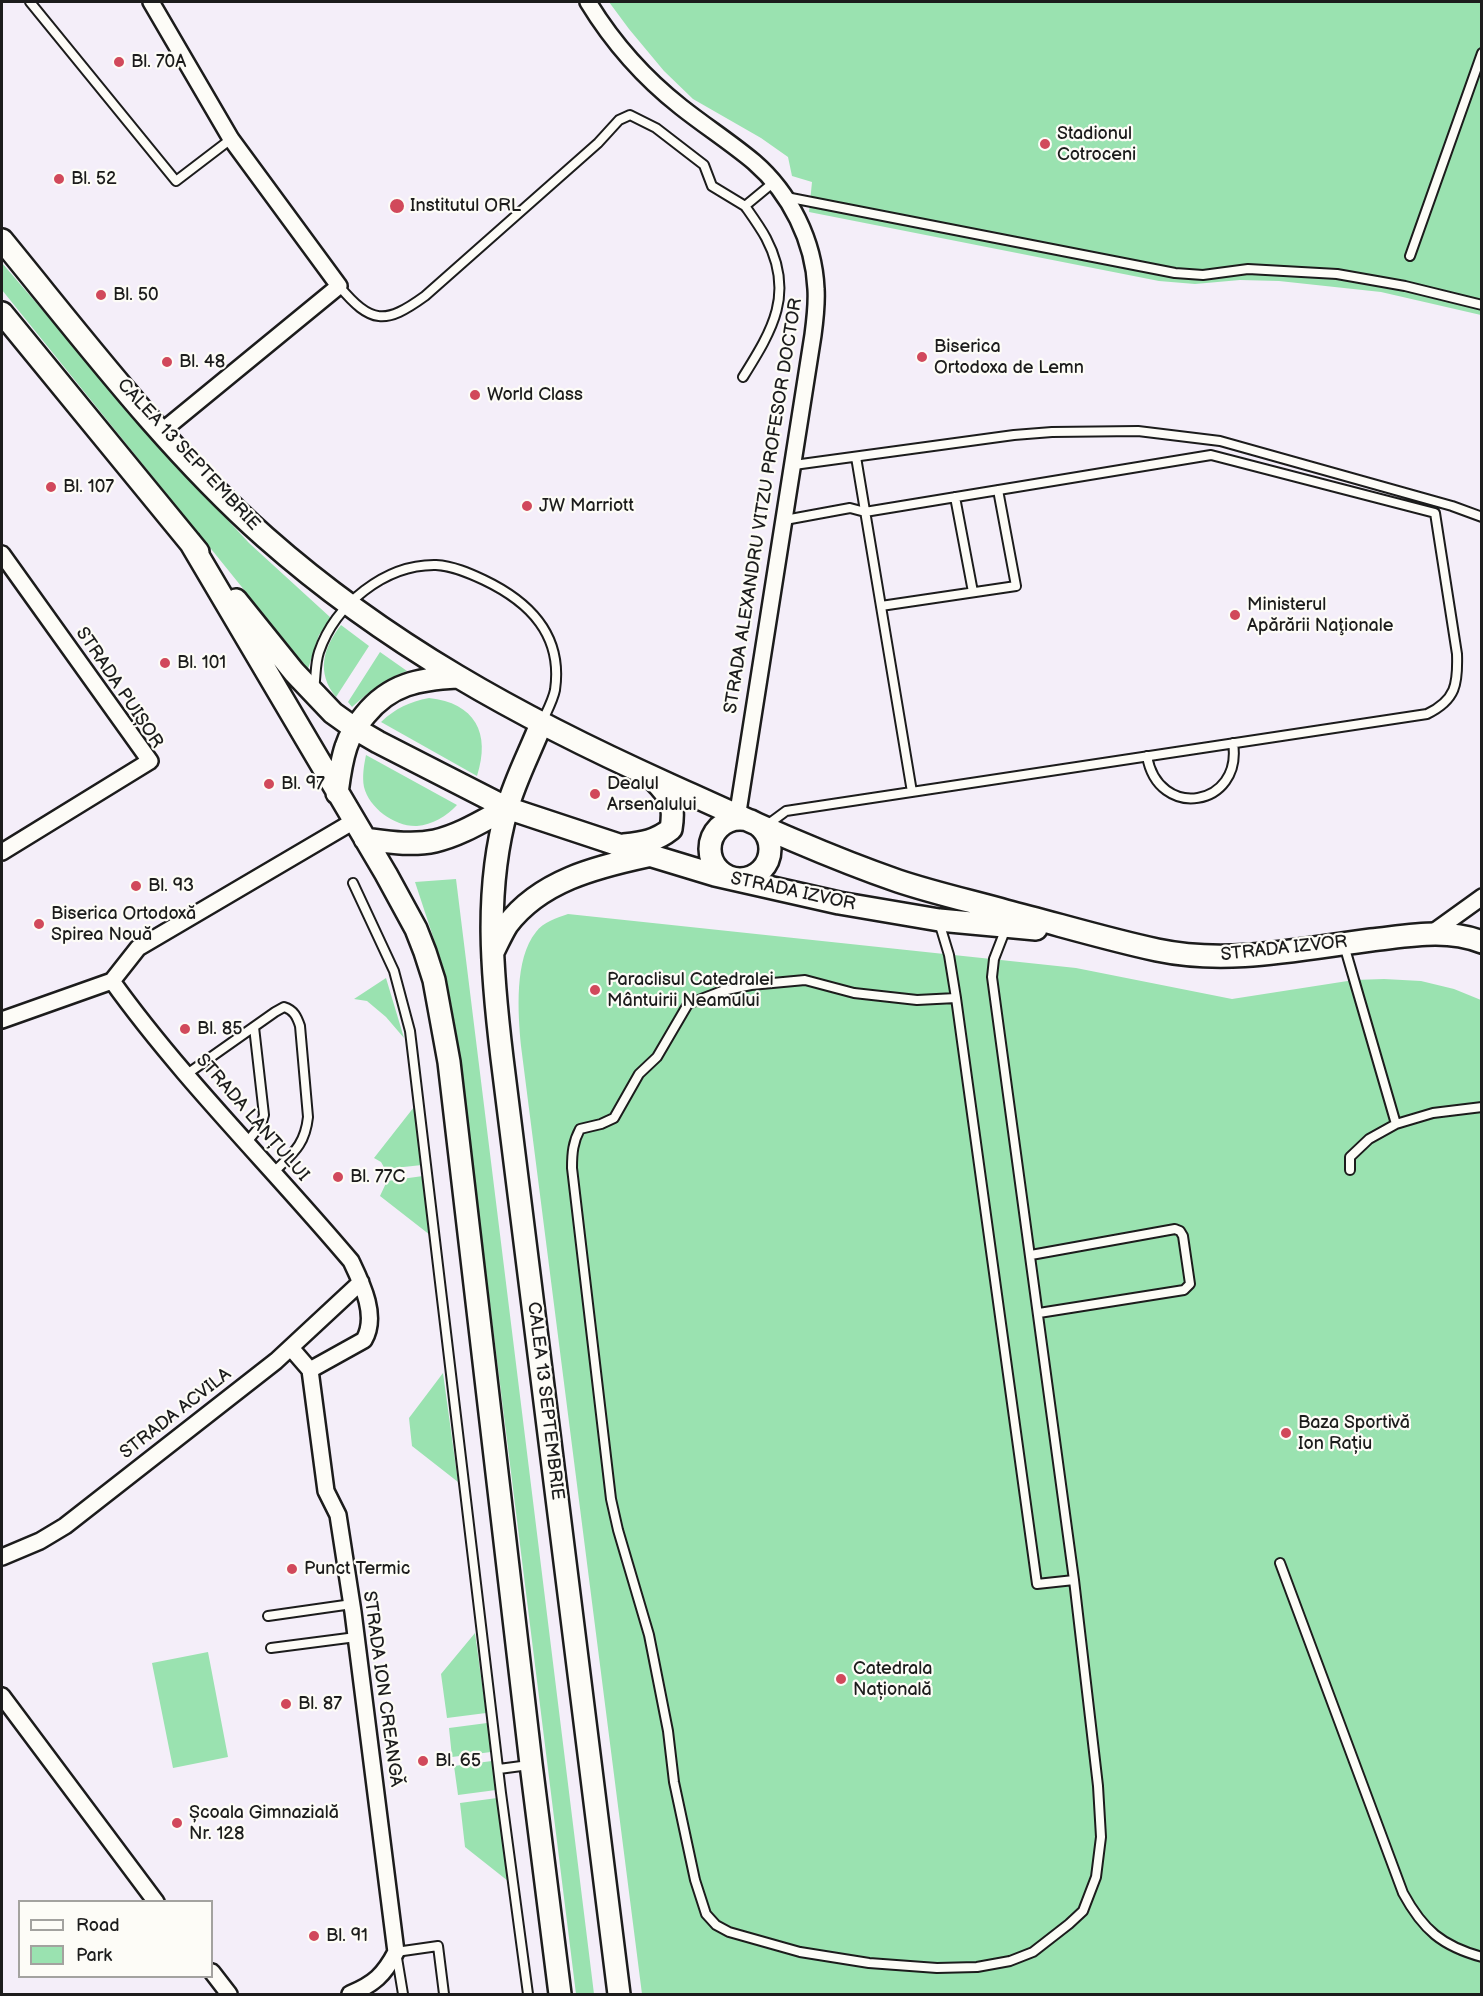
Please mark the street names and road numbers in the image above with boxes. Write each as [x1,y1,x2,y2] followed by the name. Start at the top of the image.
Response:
[720,297,808,715] street label: STRADA ALEXANDRU VITZU PROFESOR DOCTOR
[112,375,264,535] street label: CALEA 13 SEPTEMBRIE
[71,623,167,753] street label: STRADA PUIȘOR
[728,868,858,916] street label: STRADA IZVOR
[1220,932,1348,966] street label: STRADA IZVOR
[191,1050,313,1186] street label: STRADA LANȚULUI
[522,1301,568,1501] street label: CALEA 13 SEPTEMBRIE
[116,1364,236,1464] street label: STRADA ACVILA
[358,1590,406,1788] street label: STRADA ION CREANGĂ

